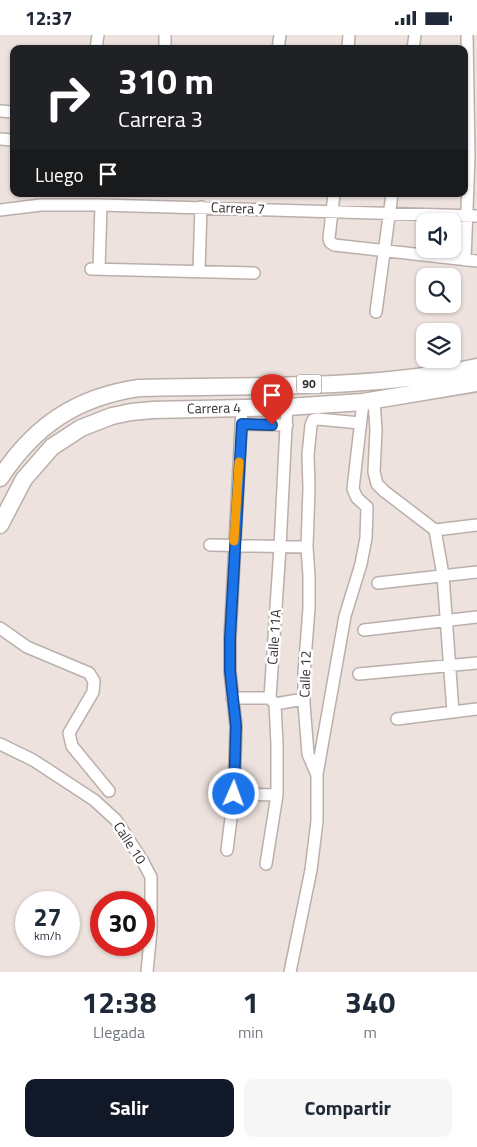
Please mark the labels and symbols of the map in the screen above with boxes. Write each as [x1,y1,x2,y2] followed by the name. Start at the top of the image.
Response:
[211,196,265,219] street label: Carrera 7
[251,374,293,425] pin
[296,374,322,393] road number: 90
[187,397,241,418] street label: Carrera 4
[261,608,286,665] street label: Calle 11A
[293,650,316,698] street label: Calle 12
[207,767,259,819] position arrow
[109,817,152,868] street label: Calle 10
[90,891,155,956] speed limit sign: 30

